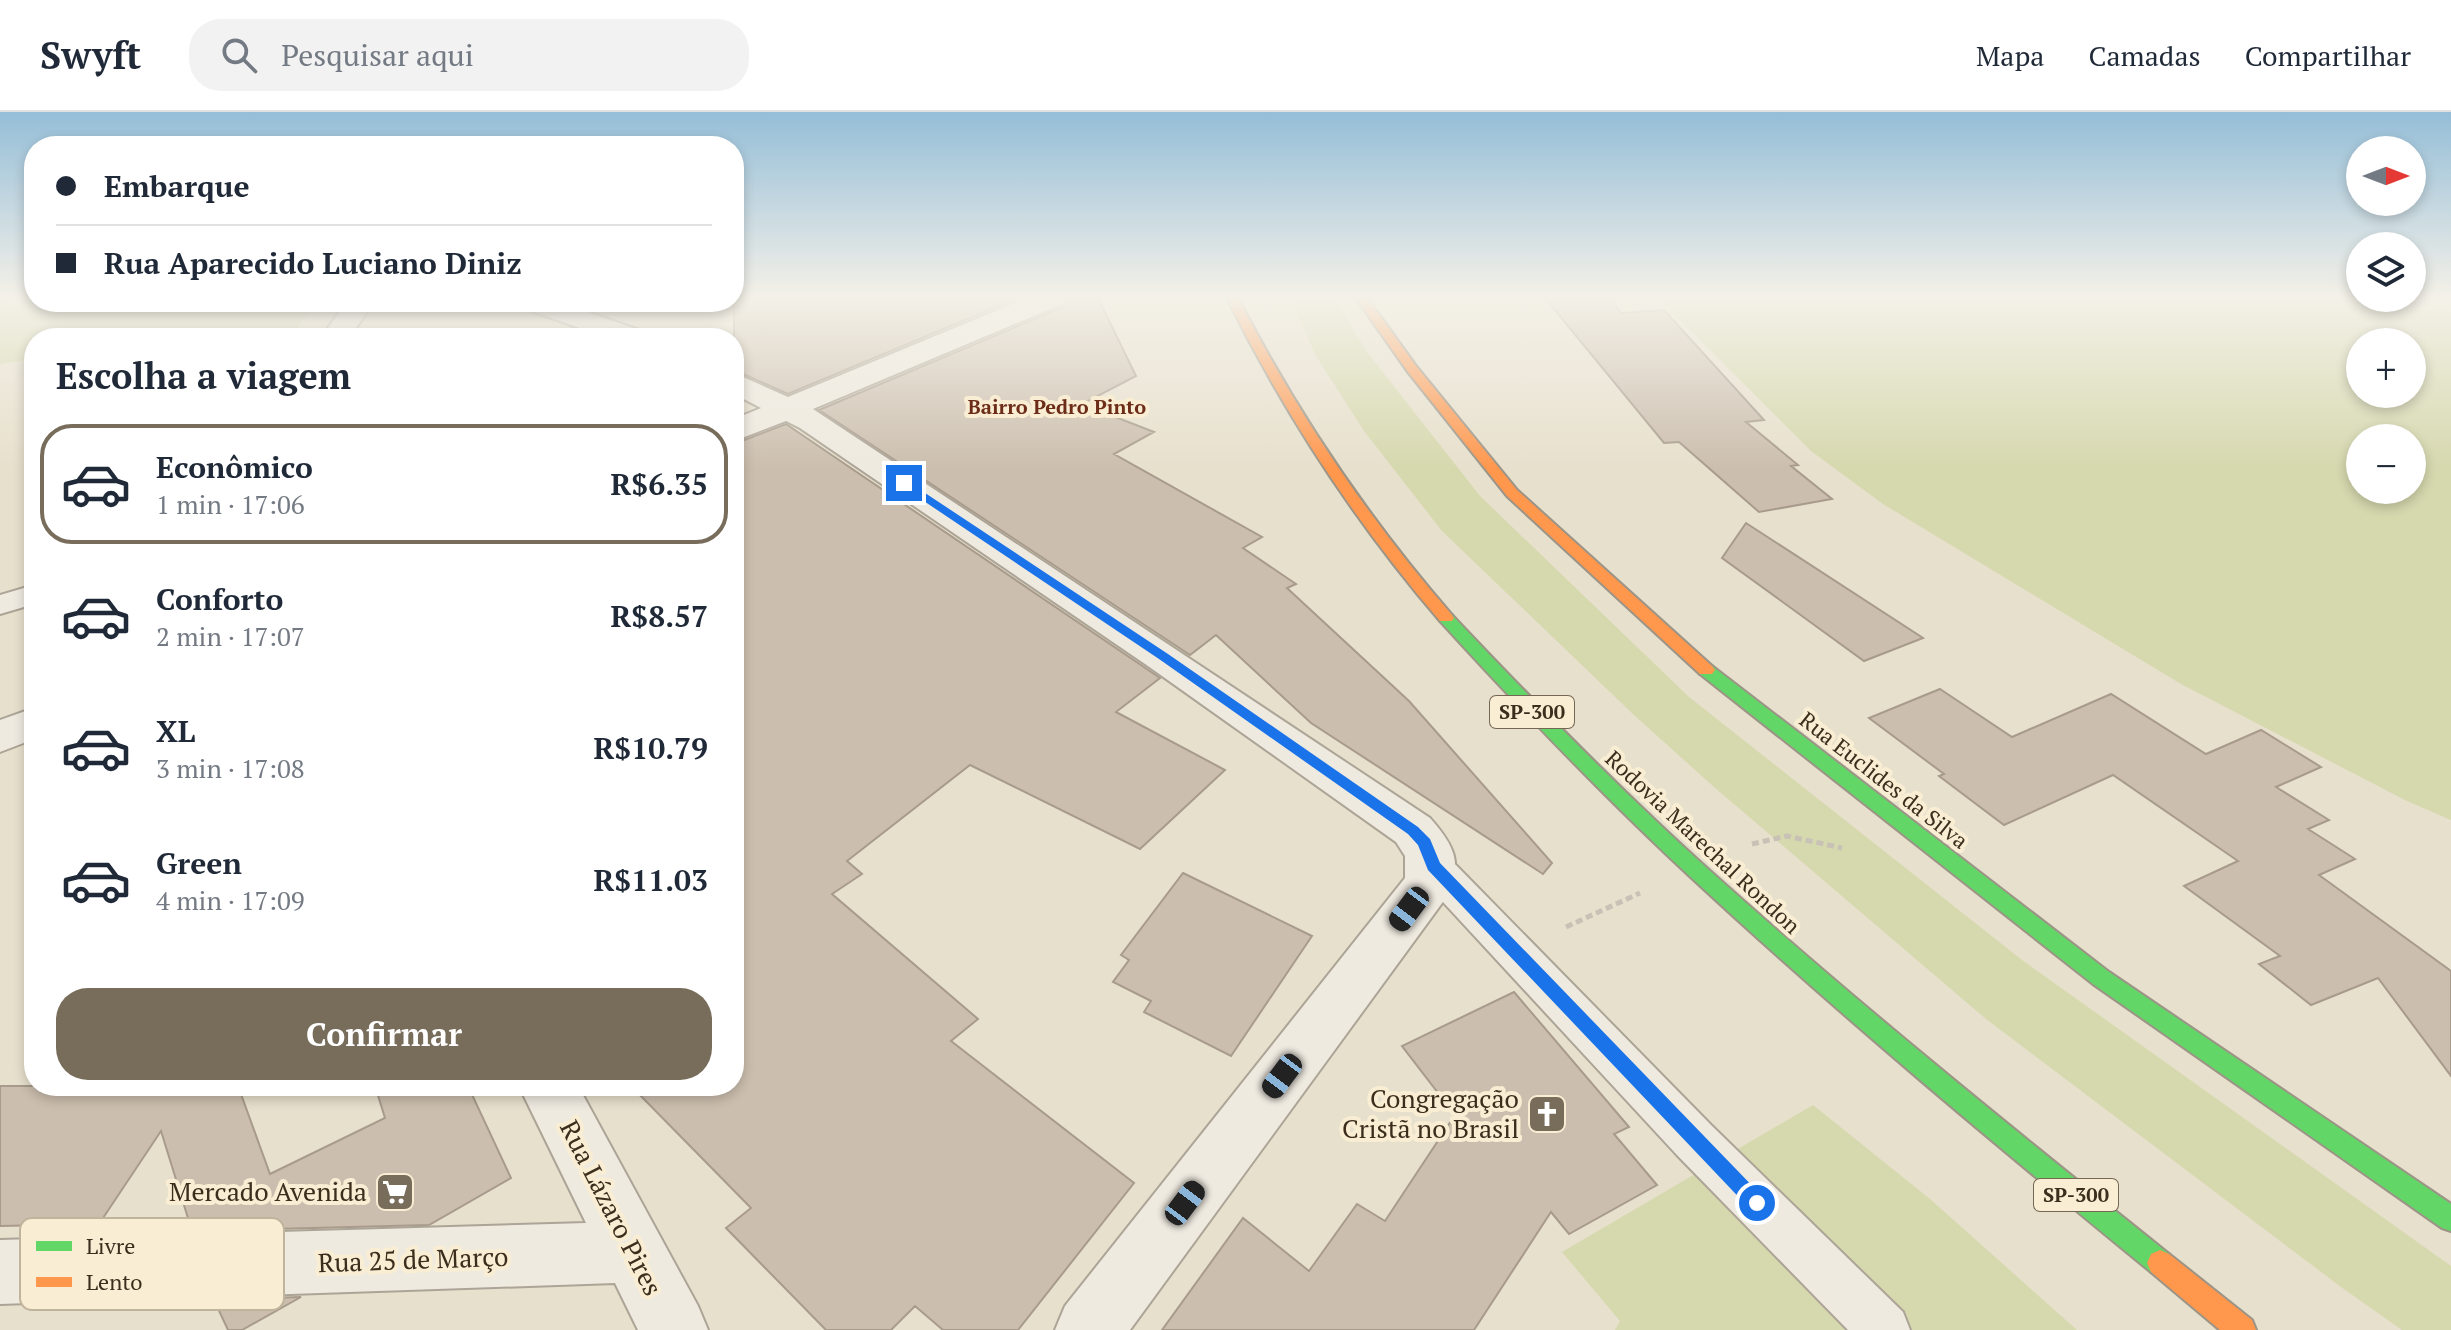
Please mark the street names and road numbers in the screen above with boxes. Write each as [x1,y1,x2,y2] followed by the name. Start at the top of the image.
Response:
[1490,696,1574,728] road number: SP-300
[1794,705,1974,854] street label: Rua Euclides da Silva
[1600,744,1807,940] street label: Rodovia Marechal Rondon
[553,1114,671,1301] street label: Rua Lázaro Pires
[2034,1179,2118,1211] road number: SP-300
[317,1239,509,1279] street label: Rua 25 de Março

